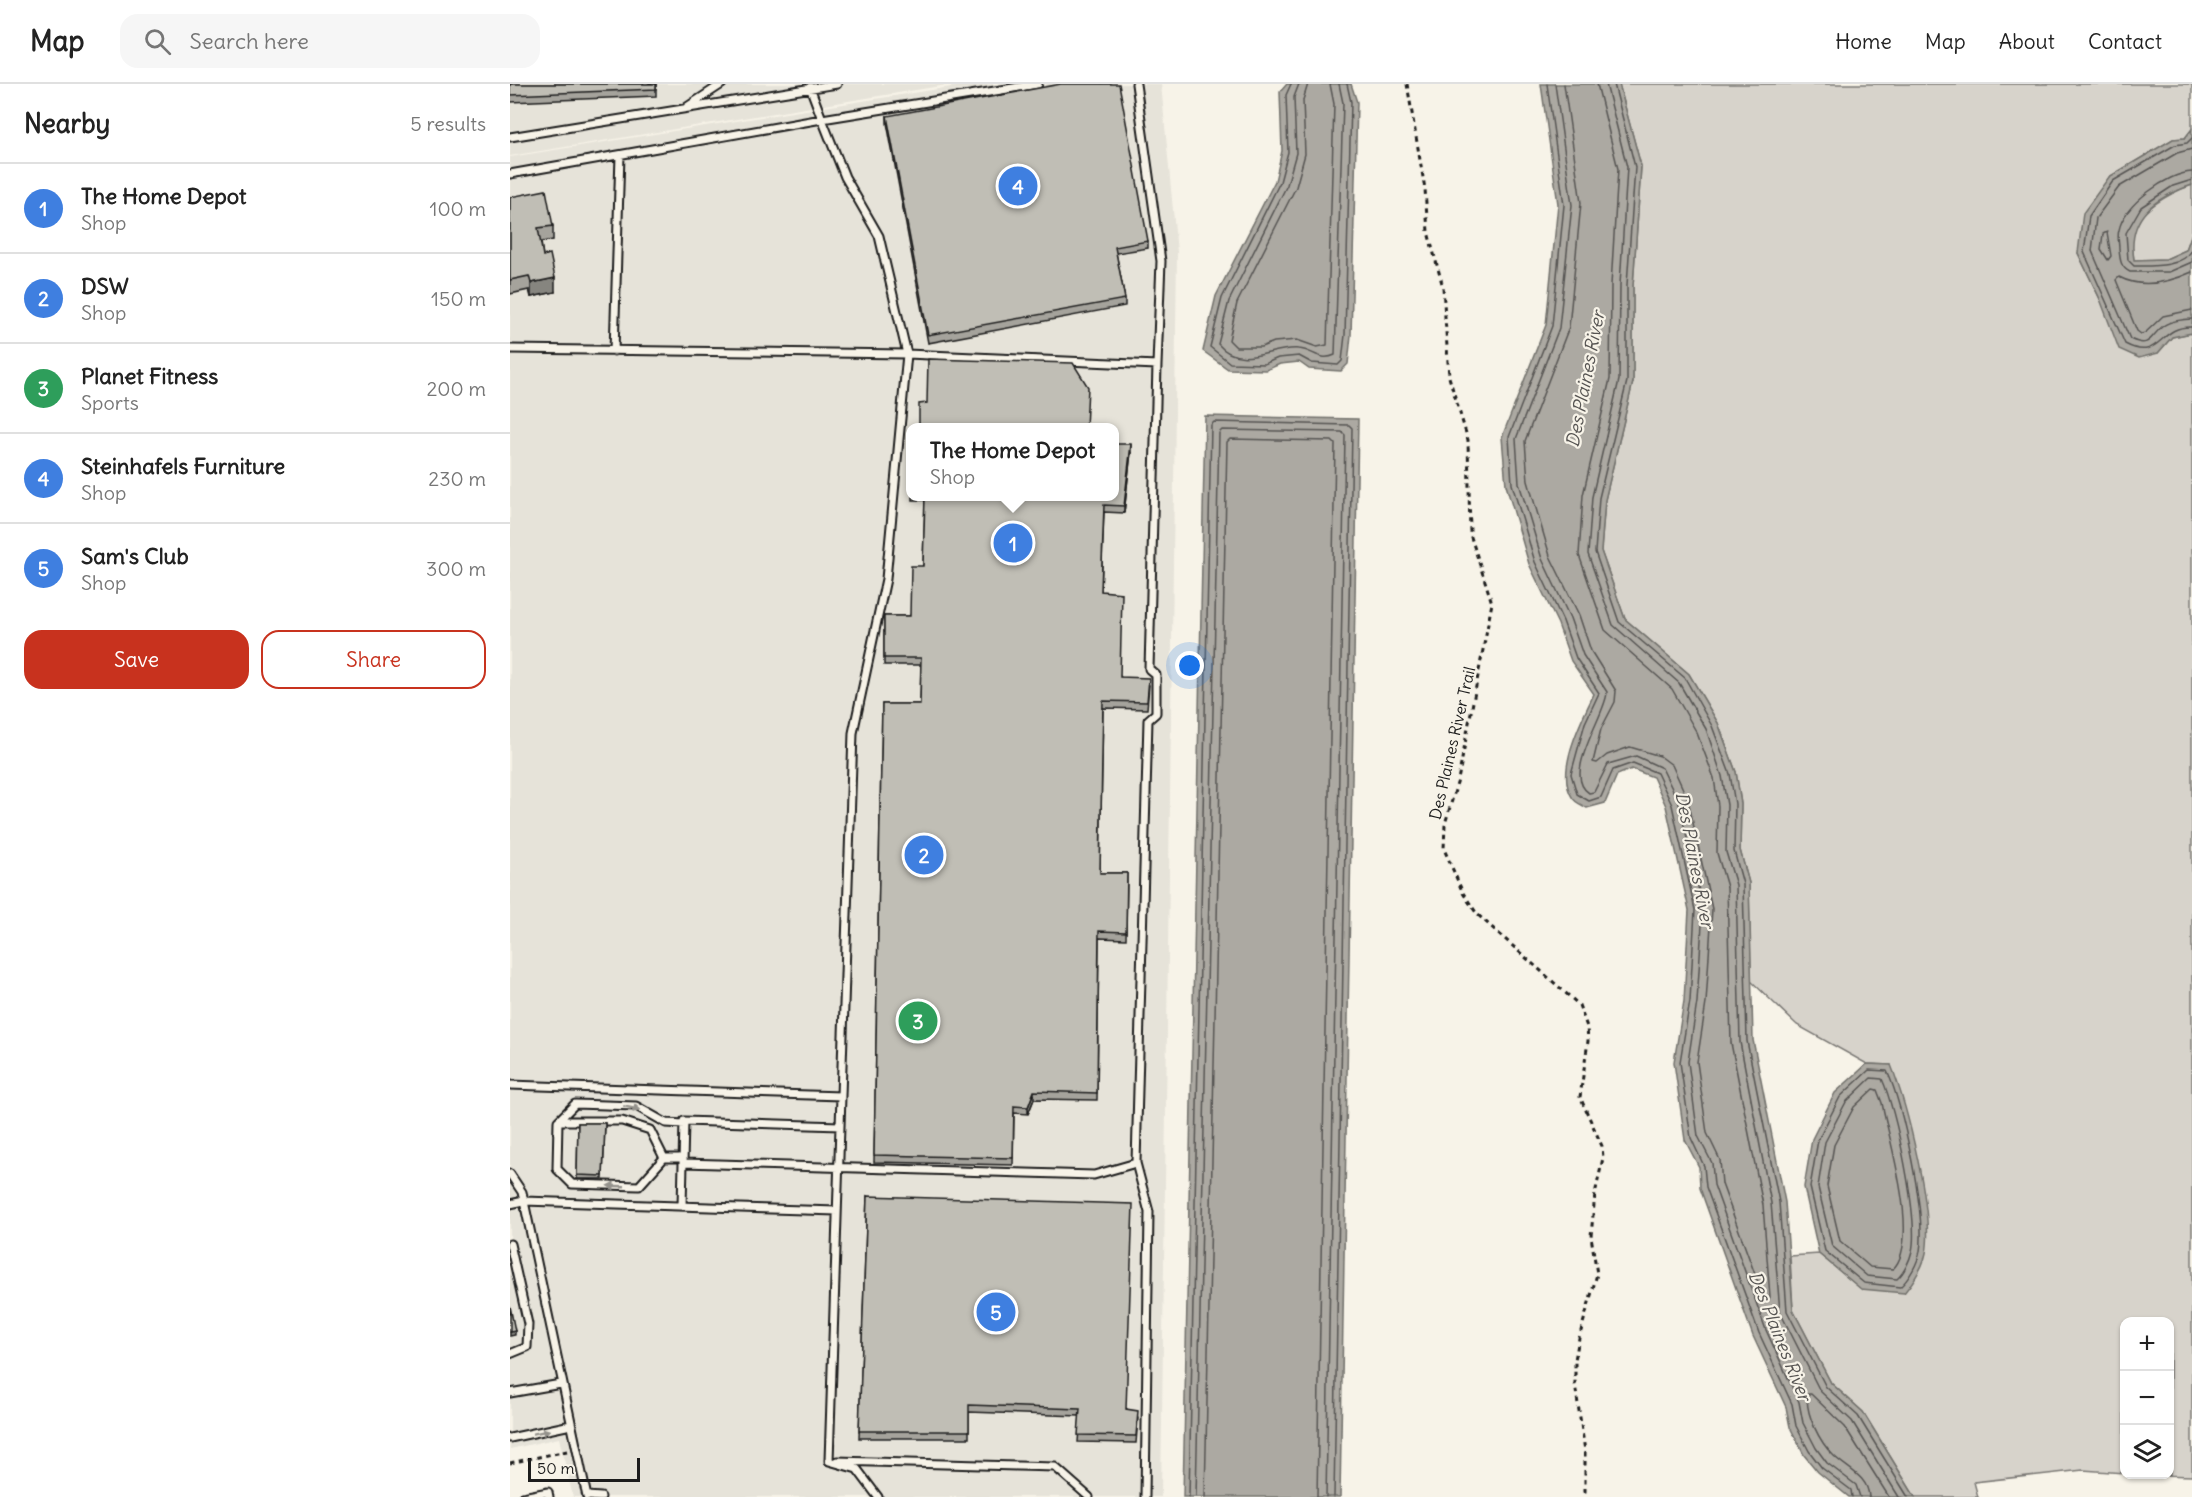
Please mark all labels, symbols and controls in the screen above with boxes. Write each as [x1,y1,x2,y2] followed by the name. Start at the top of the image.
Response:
[120,14,540,68] search box
[30,23,84,59] text: Map
[141,25,174,58] icon: search
[189,27,309,55] text: Search here
[1835,28,1892,55] text: Home
[1925,28,1966,55] text: Map
[1999,28,2055,55] text: About
[2088,28,2162,55] text: Contact
[24,107,110,140] text: Nearby
[410,111,486,136] text: 5 results
[998,164,1038,208] pin: 4
[81,182,246,210] text: The Home Depot
[40,196,47,221] text: 1
[429,196,486,221] text: 100 m
[81,210,126,235] text: Shop
[81,272,129,300] text: DSW
[38,286,49,311] text: 2
[431,286,486,311] text: 150 m
[81,300,126,325] text: Shop
[1561,306,1610,449] water label: Des Plaines River
[81,362,218,390] text: Planet Fitness
[38,376,49,401] text: 3
[426,376,486,401] text: 200 m
[81,390,139,415] text: Sports
[906,423,1119,501] popup
[930,436,1095,464] text: The Home Depot
[81,452,285,480] text: Steinhafels Furniture
[930,464,975,489] text: Shop
[38,466,49,491] text: 4
[428,466,486,491] text: 230 m
[81,480,126,505] text: Shop
[994,520,1032,566] pin: 1
[81,542,189,570] text: Sam's Club
[38,556,49,581] text: 5
[426,556,486,581] text: 300 m
[81,570,126,595] text: Shop
[24,630,249,689] button: Save
[261,630,486,689] button: Share
[1175,651,1204,680] your location
[1425,665,1479,821] street label: Des Plaines River Trail
[1671,790,1720,933] water label: Des Plaines River
[904,832,944,878] pin: 2
[898,998,938,1044] pin: 3
[622,1104,641,1113] one-way arrow
[607,1181,626,1190] one-way arrow
[1743,1268,1817,1407] water label: Des Plaines River
[976,1290,1016,1334] pin: 5
[2120,1317,2174,1479] map controls
[2120,1317,2174,1371] button: +
[2120,1371,2174,1425] button: −
[2120,1425,2174,1479] button: layers
[531,1427,550,1436] one-way arrow
[528,1455,640,1482] scale bar
[537,1458,575,1478] text: 50 m

